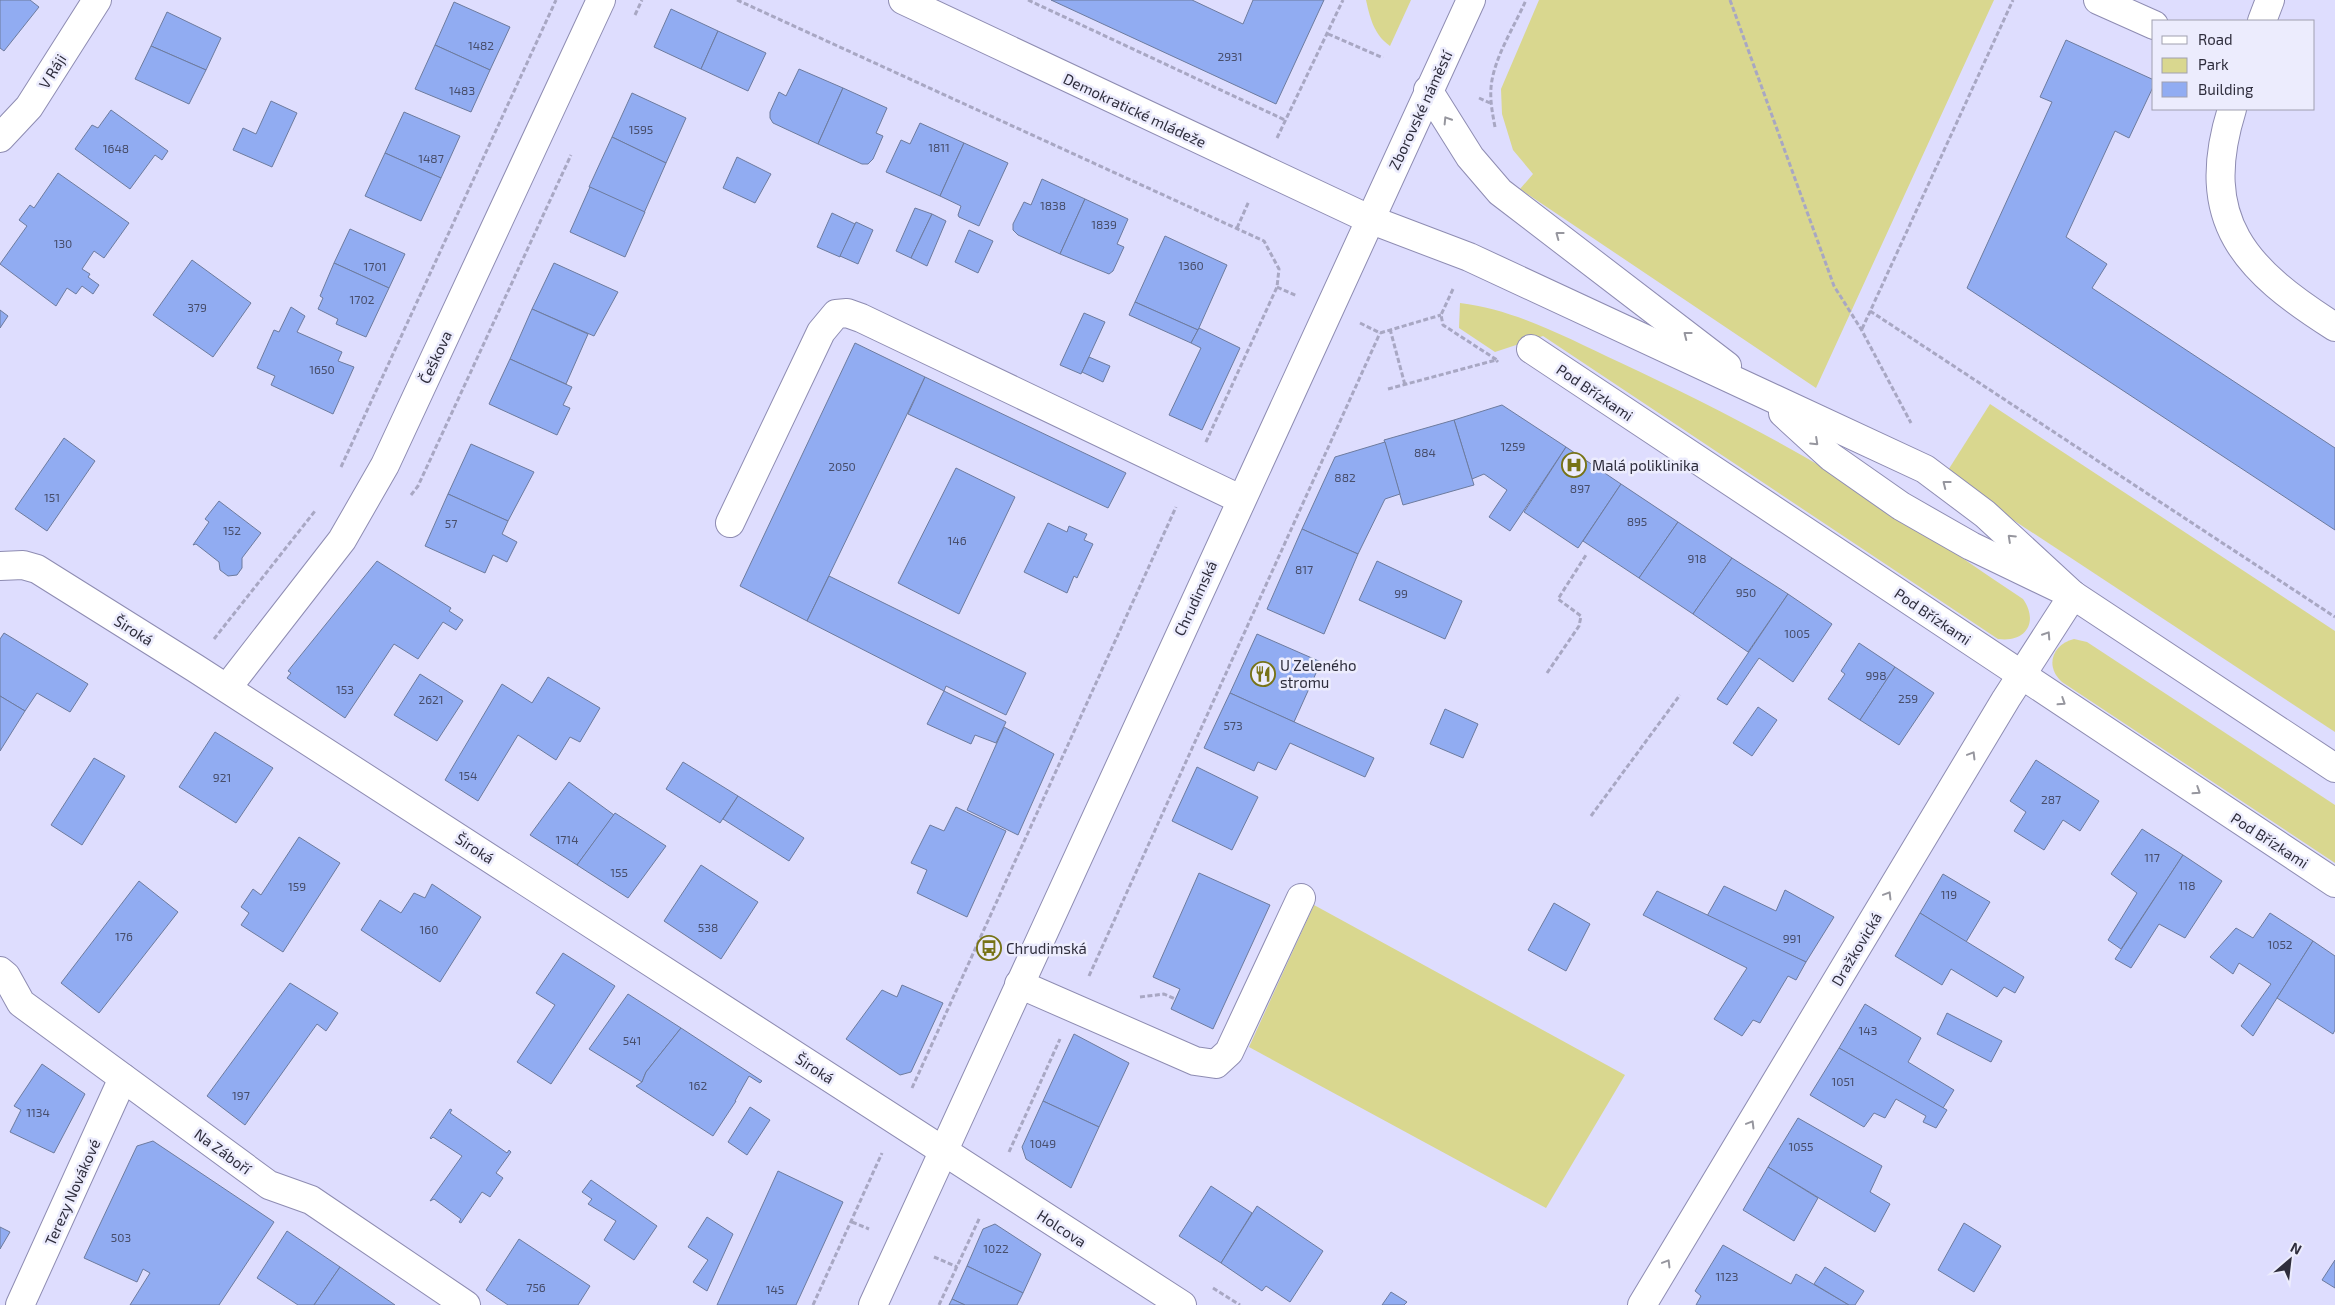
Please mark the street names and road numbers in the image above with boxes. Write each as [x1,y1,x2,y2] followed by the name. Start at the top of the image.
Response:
[1384,46,1456,172] street label: Zborovské náměstí
[35,50,70,92] street label: V Ráji
[1061,69,1209,151] street label: Demokratické mládeže
[415,328,455,386] street label: Češkova
[1553,360,1637,424] street label: Pod Břízkami
[1170,558,1220,638] street label: Chrudimská
[1891,584,1975,648] street label: Pod Břízkami
[111,611,157,649] street label: Široká
[2228,808,2312,872] street label: Pod Břízkami
[452,829,498,867] street label: Široká
[1827,909,1885,989] street label: Dražkovická
[792,1049,838,1087] street label: Široká
[191,1124,256,1178] street label: Na Záboří
[41,1136,103,1248] street label: Terezy Novákové
[1034,1206,1090,1250] street label: Holcova

